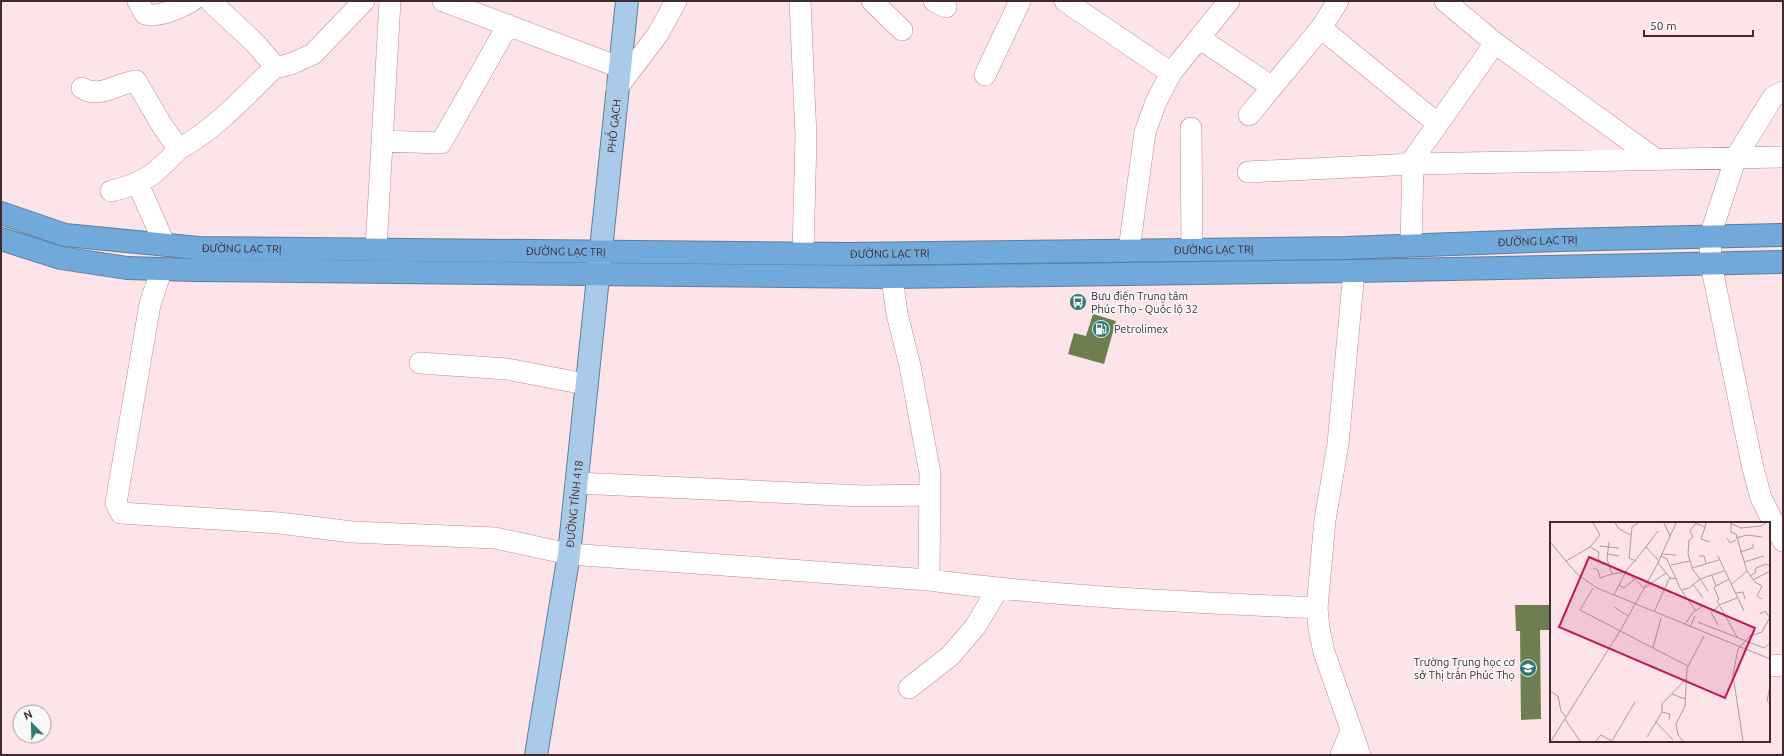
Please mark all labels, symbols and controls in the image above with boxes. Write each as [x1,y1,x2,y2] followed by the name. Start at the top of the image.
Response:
[1644,12,1753,38] scale bar
[1650,19,1677,32] text: 50 m
[603,99,623,154] street label: PHỐ GẠCH
[1497,234,1578,248] street label: ĐƯỜNG LẠC TRỊ
[202,241,282,256] street label: ĐƯỜNG LẠC TRỊ
[1174,243,1254,257] street label: ĐƯỜNG LẠC TRỊ
[526,244,606,259] street label: ĐƯỜNG LẠC TRỊ
[850,247,930,260] street label: ĐƯỜNG LẠC TRỊ
[1091,290,1198,316] place label: Bưu điện Trung tâm Phúc Thọ - Quốc lộ 32
[1068,292,1088,312] bus stop icon: Bưu điện Trung tâm Phúc Thọ - Quốc lộ 32
[1091,319,1111,339] fuel station icon: Petrolimex
[1114,323,1168,335] place label: Petrolimex
[564,460,585,548] street label: ĐƯỜNG TỈNH 418
[1550,522,1770,742] inset map
[1414,656,1516,682] place label: Trường Trung học cơ sở Thị trấn Phúc Thọ
[1518,658,1538,678] school or university icon: Trường Trung học cơ sở Thị trấn Phúc Thọ
[12,704,52,744] north arrow
[22,708,34,722] text: N

